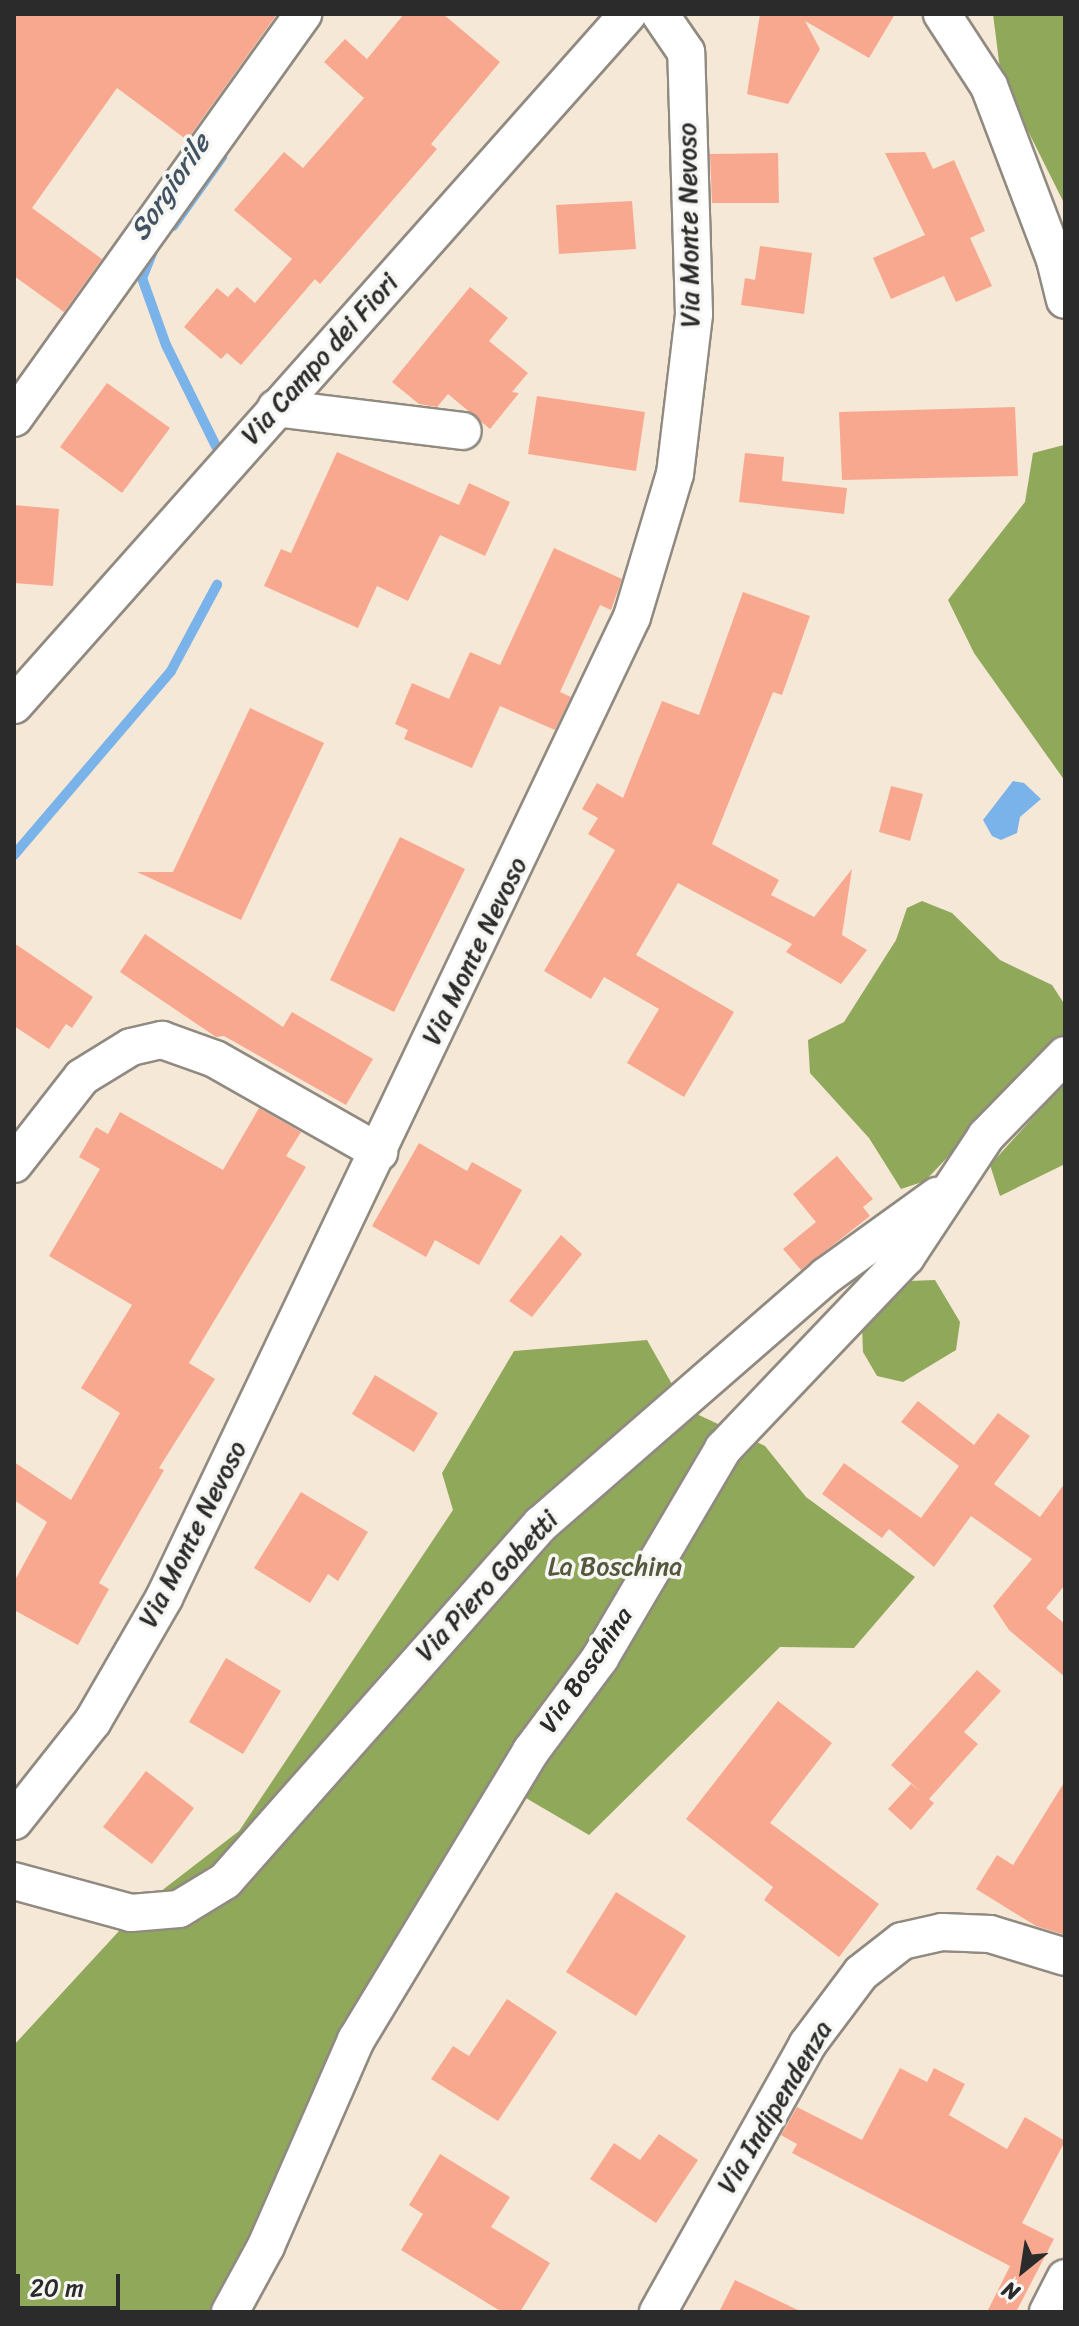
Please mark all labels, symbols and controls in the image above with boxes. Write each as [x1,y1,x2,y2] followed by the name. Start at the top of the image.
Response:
[672,123,706,327] street label: Via Monte Nevoso
[122,128,218,246] water label: Sorgiorile
[235,267,405,451] street label: Via Campo dei Fiori
[416,853,534,1049] street label: Via Monte Nevoso
[133,1436,253,1632] street label: Via Monte Nevoso
[409,1504,565,1668] street label: Via Piero Gobetti
[548,1551,682,1583] park label: La Boschina
[533,1601,639,1739] street label: Via Boschina
[712,2016,838,2198] street label: Via Indipendenza
[983,2230,1063,2310] north arrow
[20,2258,124,2308] scale bar
[30,2267,84,2309] text: 20 m
[994,2271,1027,2312] text: N

